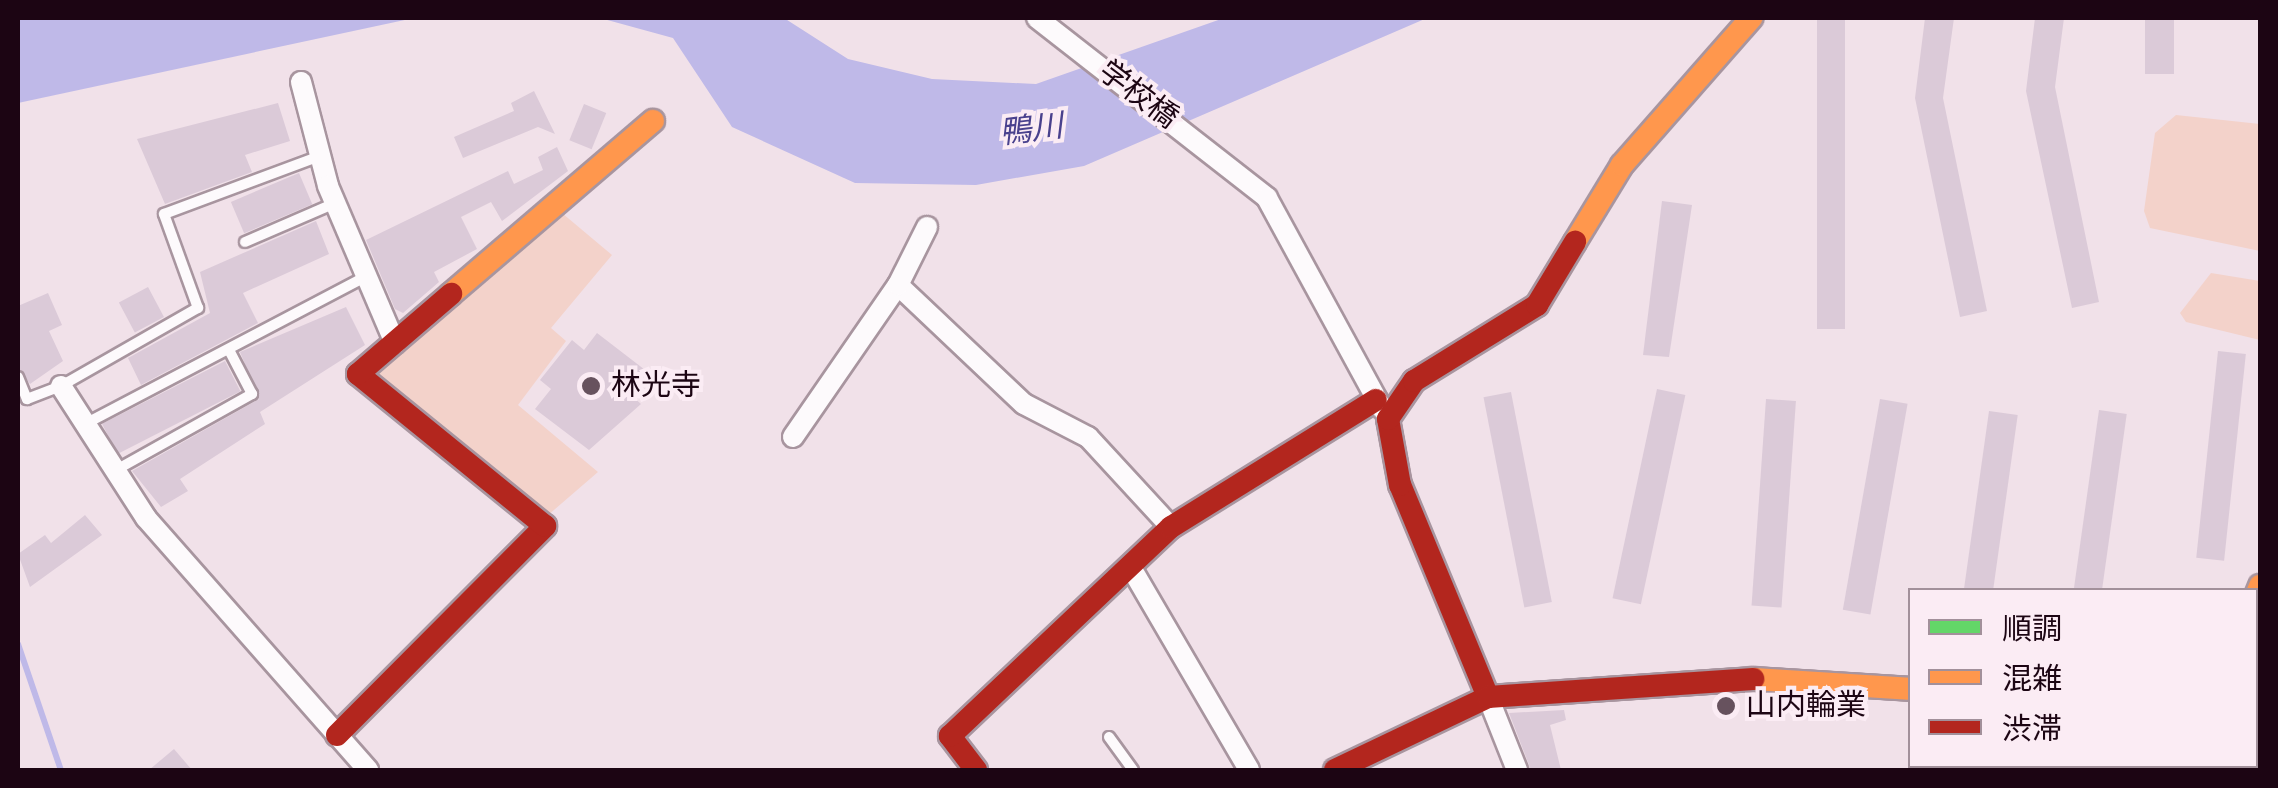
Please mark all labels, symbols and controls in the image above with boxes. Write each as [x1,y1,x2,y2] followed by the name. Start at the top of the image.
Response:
[1091,54,1185,136] street label: 学校橋
[997,107,1065,153] water label: 鴨川
[611,368,701,404] place label: 林光寺
[580,375,602,397] marker: 林光寺
[1908,588,2258,768] legend
[2002,609,2062,650] text: 順調
[2002,659,2062,700] text: 混雑
[1746,688,1866,724] place label: 山内輪業
[1715,695,1737,717] marker: 山内輪業
[2002,709,2062,750] text: 渋滞

